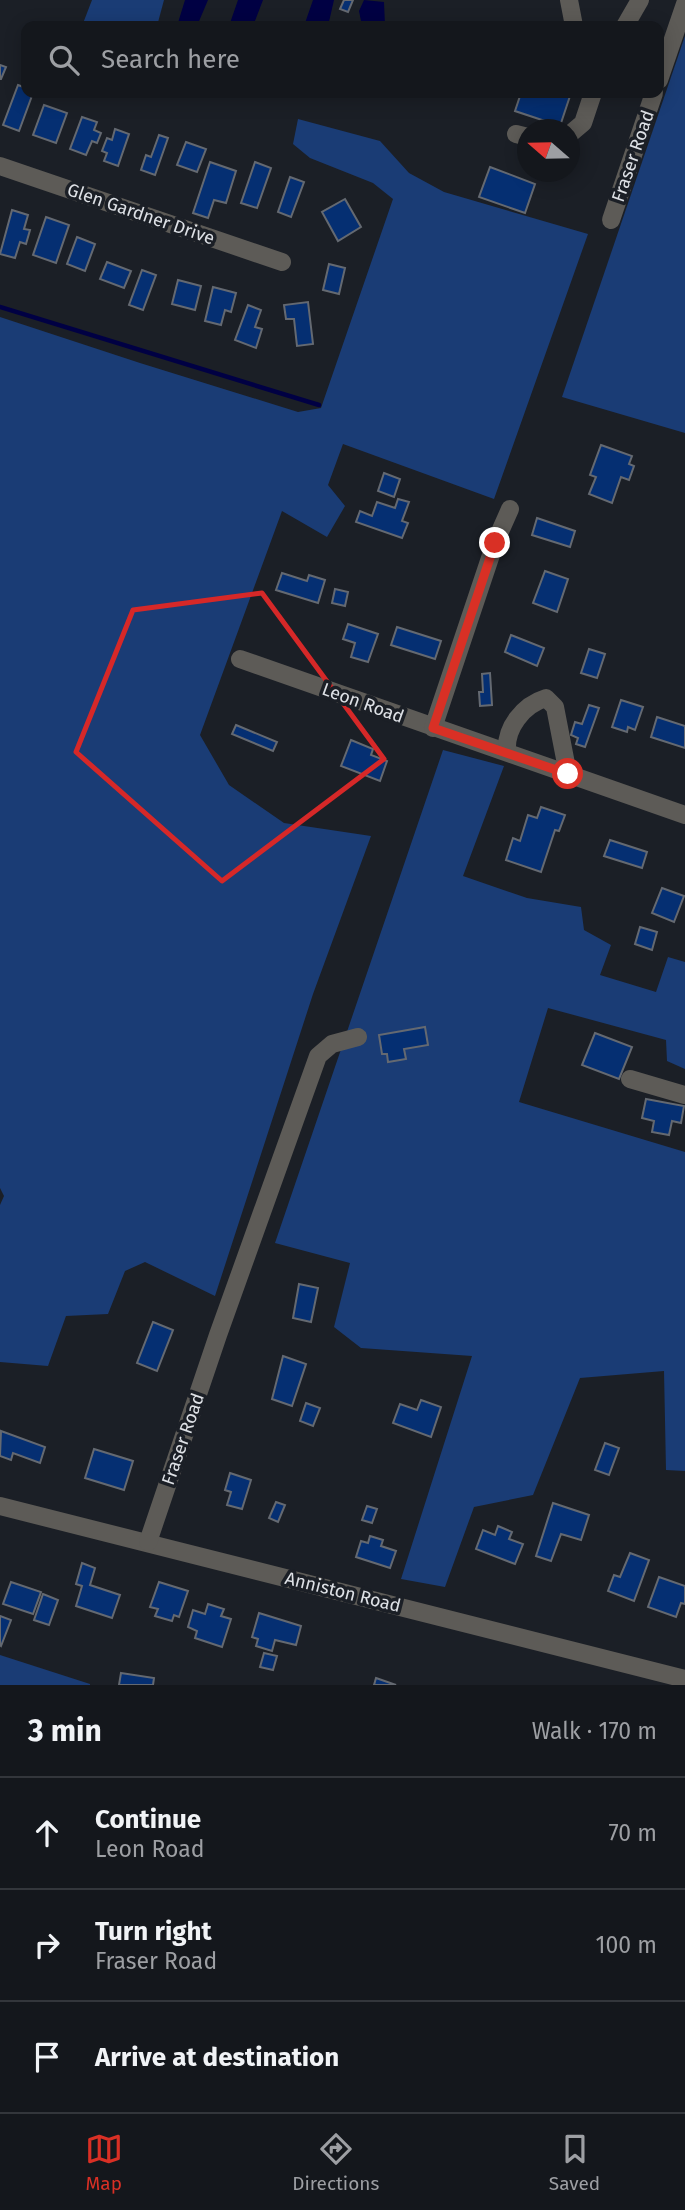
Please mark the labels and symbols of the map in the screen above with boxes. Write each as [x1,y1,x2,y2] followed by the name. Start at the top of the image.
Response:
[607,107,659,205] street label: Fraser Road
[517,119,580,182] north arrow
[64,178,218,250] street label: Glen Gardner Drive
[479,527,510,558] route end
[319,678,407,728] street label: Leon Road
[552,758,583,789] route start
[157,1390,209,1488] street label: Fraser Road
[283,1567,403,1617] street label: Anniston Road

